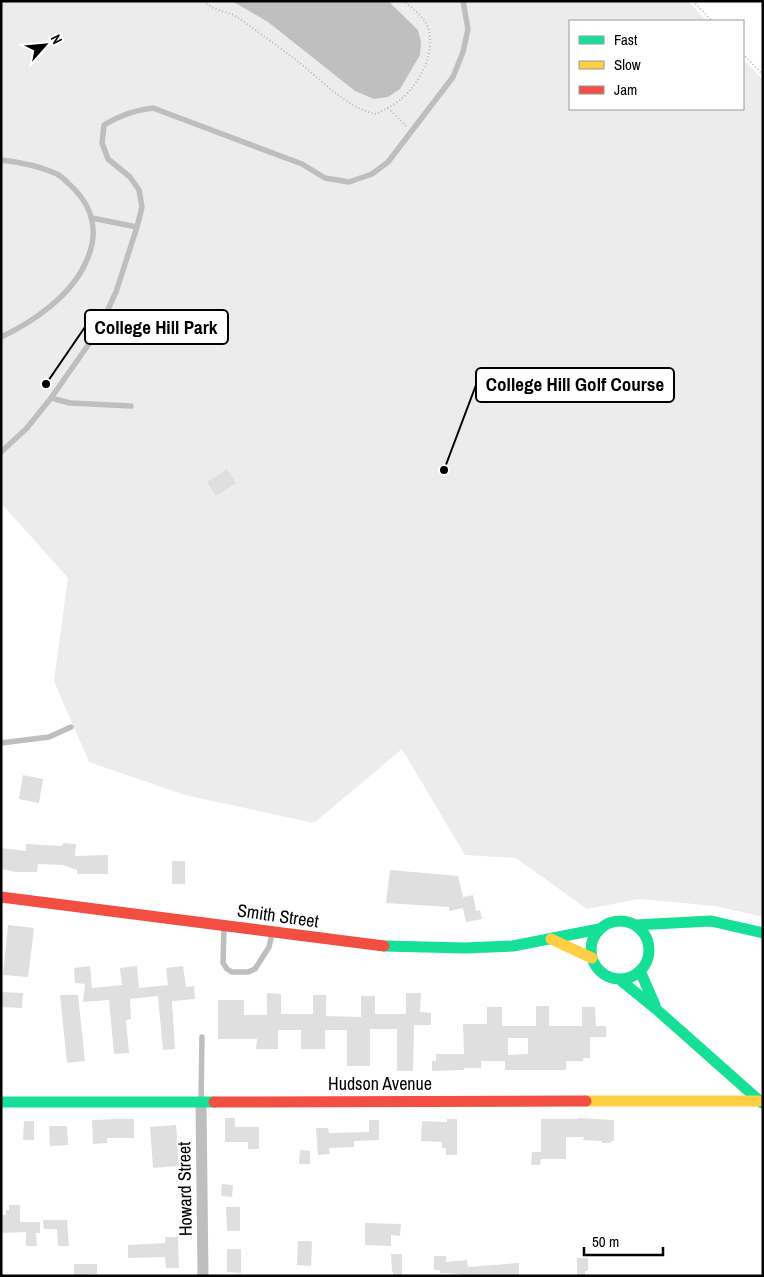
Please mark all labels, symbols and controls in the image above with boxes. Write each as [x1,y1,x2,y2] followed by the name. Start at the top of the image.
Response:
[20,20,70,70] north arrow
[569,20,744,110] legend
[614,29,638,50] text: Fast
[47,31,66,47] text: N
[614,54,641,75] text: Slow
[614,79,637,100] text: Jam
[85,310,228,344] callout: College Hill Park
[95,314,218,340] text: College Hill Park
[476,368,674,402] callout: College Hill Golf Course
[486,371,665,397] text: College Hill Golf Course
[236,897,320,934] street label: Smith Street
[328,1071,432,1096] street label: Hudson Avenue
[171,1142,198,1236] street label: Howard Street
[584,1224,663,1256] scale bar
[592,1231,619,1252] text: 50 m

